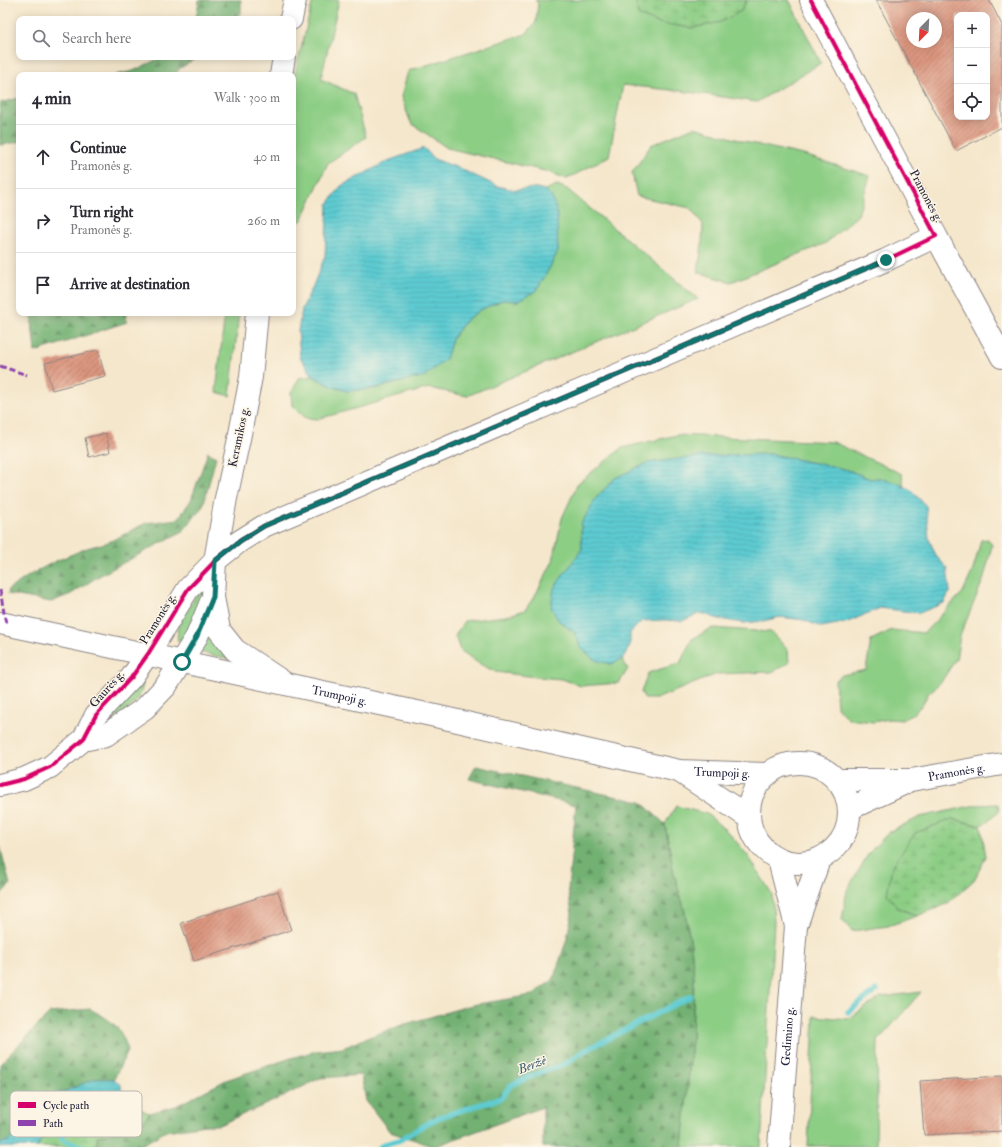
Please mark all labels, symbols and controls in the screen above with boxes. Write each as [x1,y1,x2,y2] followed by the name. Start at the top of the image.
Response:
[906,12,942,48] north arrow
[954,12,990,120] map controls
[954,12,990,48] button: +
[16,16,296,60] search box
[30,27,52,49] icon: search
[62,29,131,48] text: Search here
[954,48,990,84] button: −
[954,84,990,120] button: locate
[32,88,71,109] text: 4 min
[214,90,280,106] text: Walk · 300 m
[70,139,126,158] text: Continue
[32,146,54,168] icon: ahead
[254,149,280,165] text: 40 m
[70,158,132,174] text: Pramonės g.
[906,167,946,225] street label: Pramonės g.
[70,203,133,222] text: Turn right
[32,210,54,232] icon: right
[247,213,280,229] text: 260 m
[70,222,132,238] text: Pramonės g.
[877,251,895,269] route end
[32,274,54,296] icon: arrive
[70,275,190,294] text: Arrive at destination
[225,405,253,469] street label: Keramikos g.
[136,591,180,647] street label: Pramonės g.
[173,653,191,671] route start
[86,667,128,711] street label: Gaurės g.
[310,682,368,709] street label: Trumpoji g.
[927,760,986,784] street label: Pramonės g.
[694,764,750,781] street label: Trumpoji g.
[778,1006,797,1067] street label: Gedimino g.
[515,1052,549,1078] water label: Beržė
[10,1091,142,1137] legend
[43,1099,89,1113] text: Cycle path
[43,1117,63,1130] text: Path

